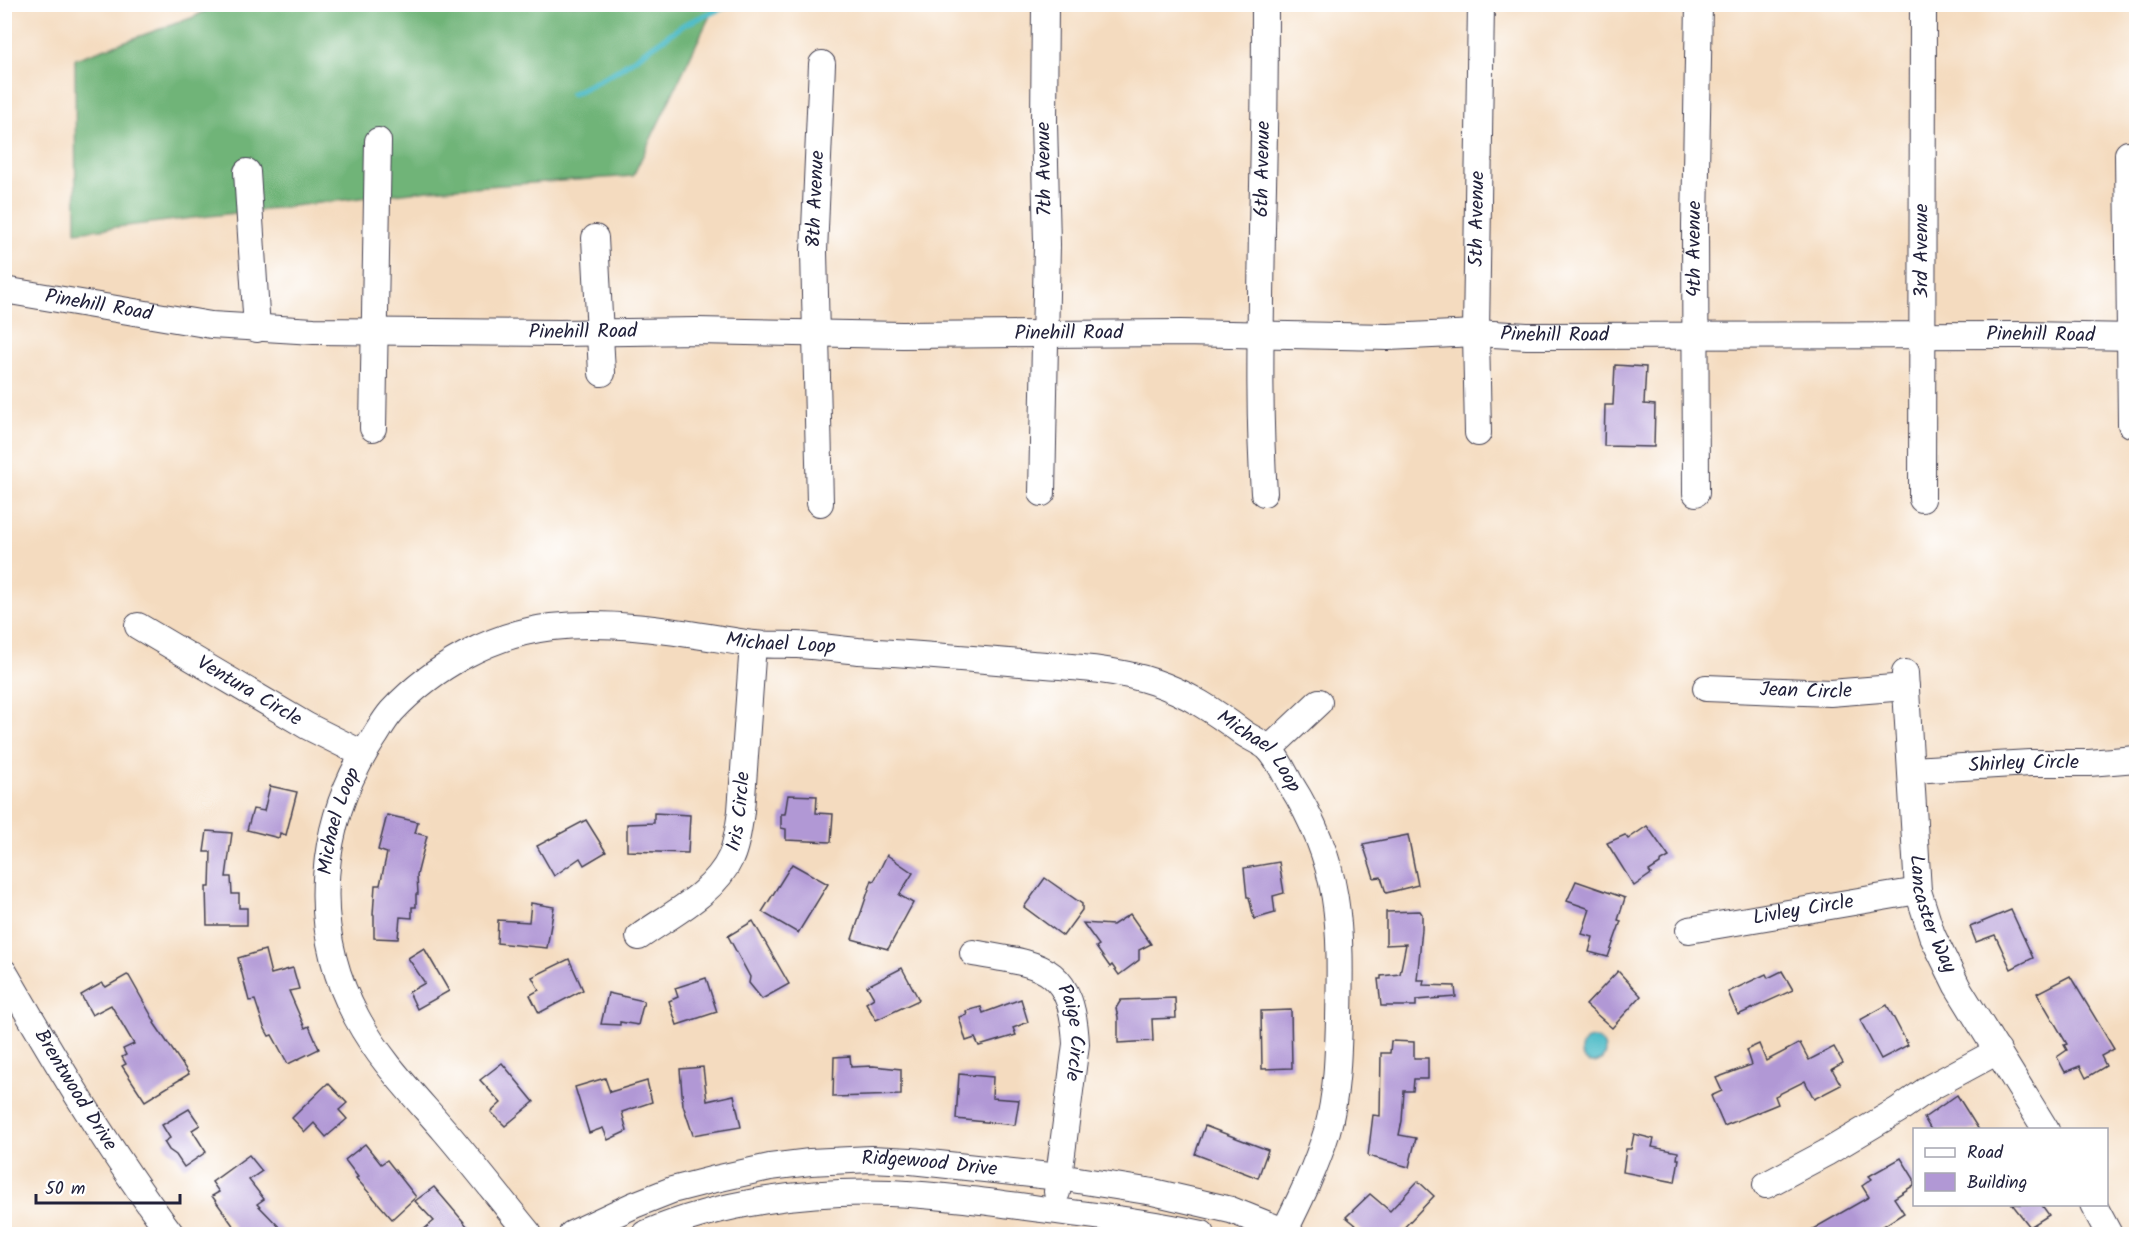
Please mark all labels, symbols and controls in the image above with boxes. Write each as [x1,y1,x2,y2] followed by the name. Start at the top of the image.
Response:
[1028,121,1062,217] street label: 7th Avenue
[1246,121,1280,218] street label: 6th Avenue
[798,150,834,248] street label: 8th Avenue
[1461,171,1494,267] street label: 5th Avenue
[1679,200,1711,297] street label: 4th Avenue
[1906,203,1939,299] street label: 3rd Avenue
[42,281,156,331] street label: Pinehill Road
[528,316,639,349] street label: Pinehill Road
[1014,317,1124,350] street label: Pinehill Road
[1499,318,1610,352] street label: Pinehill Road
[1986,319,2096,352] street label: Pinehill Road
[723,624,838,664] street label: Michael Loop
[190,648,308,735] street label: Ventura Circle
[1759,674,1853,709] street label: Jean Circle
[1209,702,1309,800] street label: Michael Loop
[1968,747,2079,783] street label: Shirley Circle
[310,762,370,876] street label: Michael Loop
[718,770,760,856] street label: Iris Circle
[1900,854,1965,980] street label: Lancaster Way
[1751,886,1856,935] street label: Livley Circle
[1048,978,1092,1083] street label: Paige Circle
[25,1023,125,1158] street label: Brentwood Drive
[1913,1128,2108,1206] legend
[1967,1139,2004,1168] text: Road
[861,1143,999,1186] street label: Ridgewood Drive
[36,1167,180,1205] scale bar
[1967,1169,2027,1198] text: Building
[45,1175,85,1204] text: 50 m

